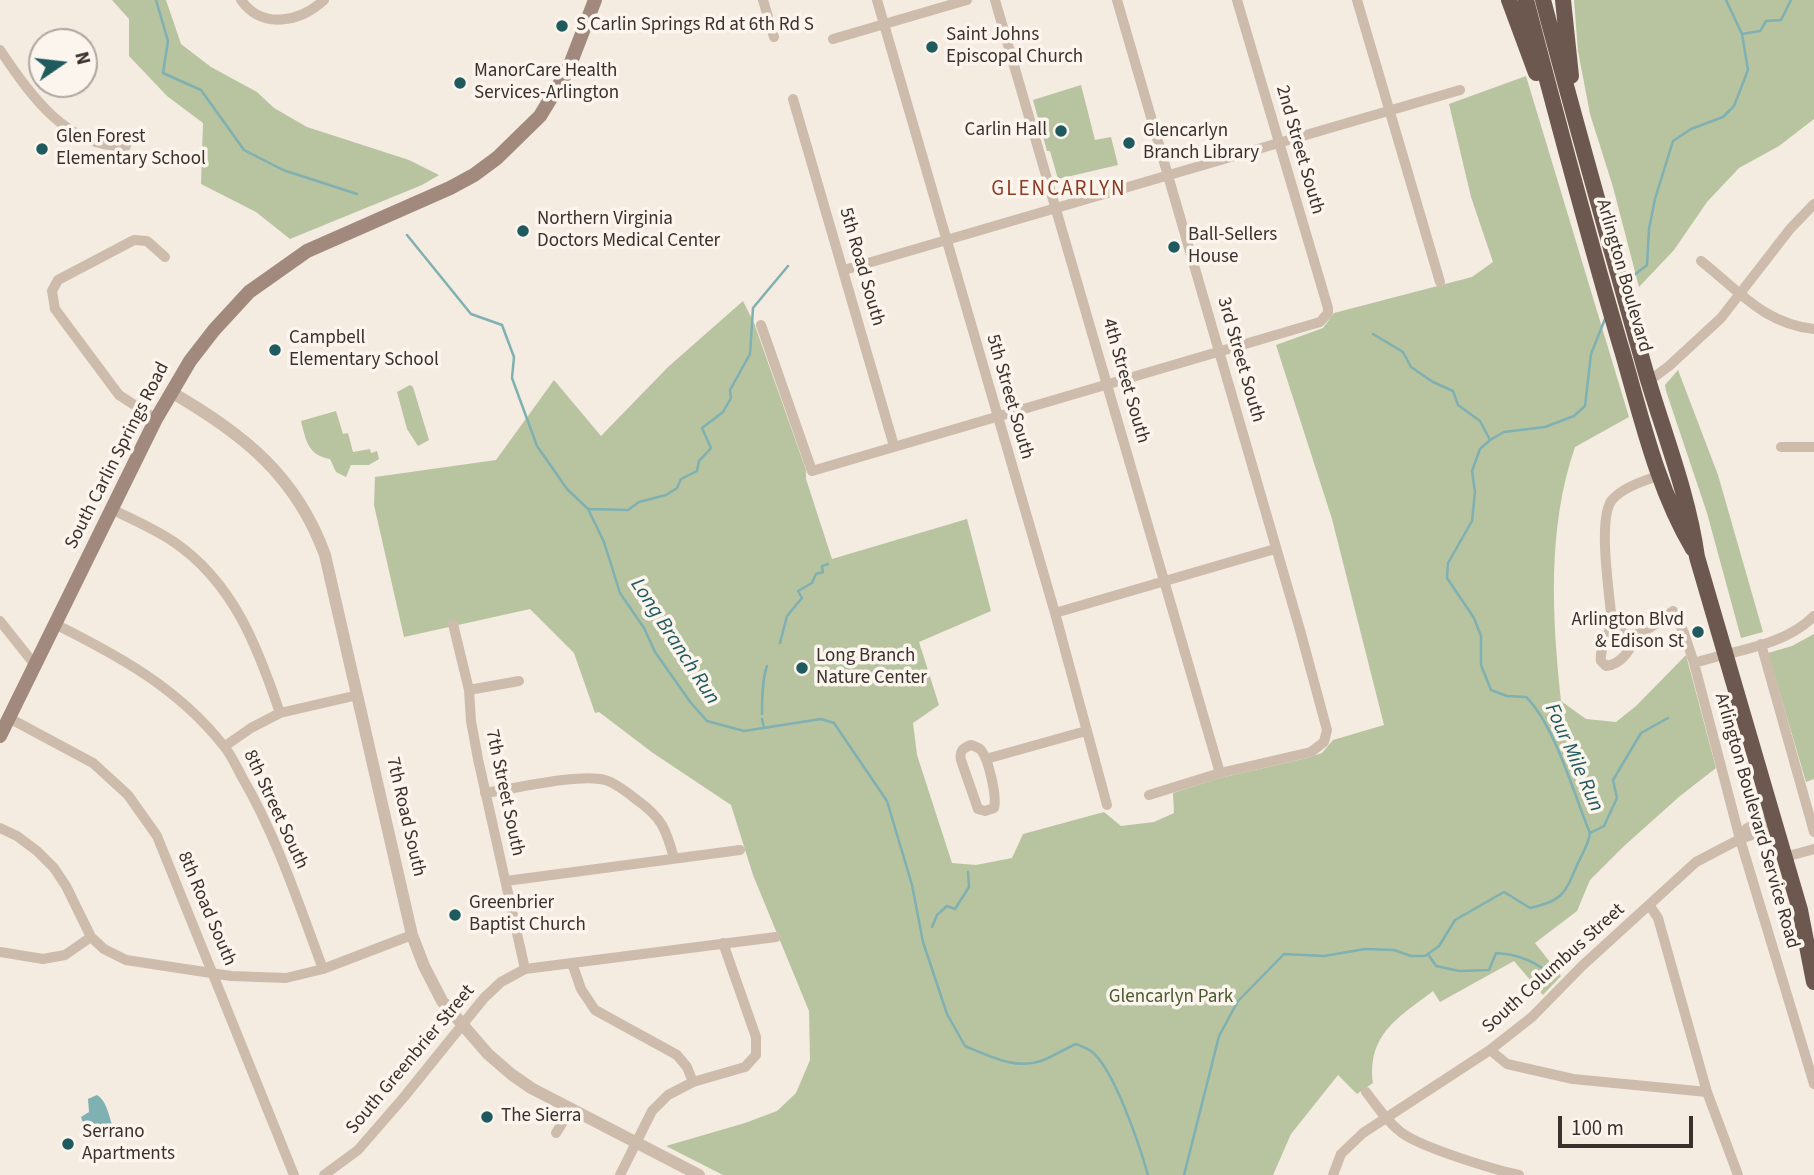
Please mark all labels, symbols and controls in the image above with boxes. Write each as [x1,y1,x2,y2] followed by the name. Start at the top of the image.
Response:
[576,15,814,37] place label: S Carlin Springs Rd at 6th Rd S
[554,18,570,34] marker: S Carlin Springs Rd at 6th Rd S
[946,25,1083,69] place label: Saint Johns Episcopal Church
[28,28,98,98] north arrow
[924,39,940,55] marker: Saint Johns Episcopal Church
[67,49,97,68] text: N
[474,61,619,105] place label: ManorCare Health Services-Arlington
[452,75,468,91] marker: ManorCare Health Services-Arlington
[1270,83,1328,217] street label: 2nd Street South
[965,120,1047,142] place label: Carlin Hall
[1143,121,1259,165] place label: Glencarlyn Branch Library
[1053,123,1069,139] marker: Carlin Hall
[56,127,206,171] place label: Glen Forest Elementary School
[1121,135,1137,151] marker: Glencarlyn Branch Library
[34,141,50,157] marker: Glen Forest Elementary School
[993,177,1125,203] district label: GLENCARLYN
[1590,197,1656,355] street label: Arlington Boulevard
[833,205,889,329] street label: 5th Road South
[537,209,720,253] place label: Northern Virginia Doctors Medical Center
[515,223,531,239] marker: Northern Virginia Doctors Medical Center
[1188,225,1277,269] place label: Ball-Sellers House
[1166,239,1182,255] marker: Ball-Sellers House
[1211,295,1269,425] street label: 3rd Street South
[1096,316,1154,446] street label: 4th Street South
[289,328,439,372] place label: Campbell Elementary School
[980,332,1038,462] street label: 5th Street South
[267,342,283,358] marker: Campbell Elementary School
[61,359,175,553] street label: South Carlin Springs Road
[624,574,724,710] water label: Long Branch Run
[1572,610,1684,654] place label: Arlington Blvd & Edison St
[1690,624,1706,640] marker: Arlington Blvd & Edison St
[816,646,927,690] place label: Long Branch Nature Center
[794,660,810,676] marker: Long Branch Nature Center
[1709,691,1803,951] street label: Arlington Boulevard Service Road
[1538,700,1608,816] water label: Four Mile Run
[479,728,529,858] street label: 7th Street South
[237,747,313,873] street label: 8th Street South
[380,755,430,879] street label: 7th Road South
[172,848,240,970] street label: 8th Road South
[469,893,586,937] place label: Greenbrier Baptist Church
[1478,899,1630,1039] street label: South Columbus Street
[447,907,463,923] marker: Greenbrier Baptist Church
[342,981,480,1139] street label: South Greenbrier Street
[1109,987,1233,1009] park label: Glencarlyn Park
[1562,1102,1697,1146] scale bar
[501,1106,581,1128] place label: The Sierra
[479,1109,495,1125] marker: The Sierra
[1571,1113,1624,1143] text: 100 m
[82,1122,175,1166] place label: Serrano Apartments
[60,1136,76,1152] marker: Serrano Apartments

